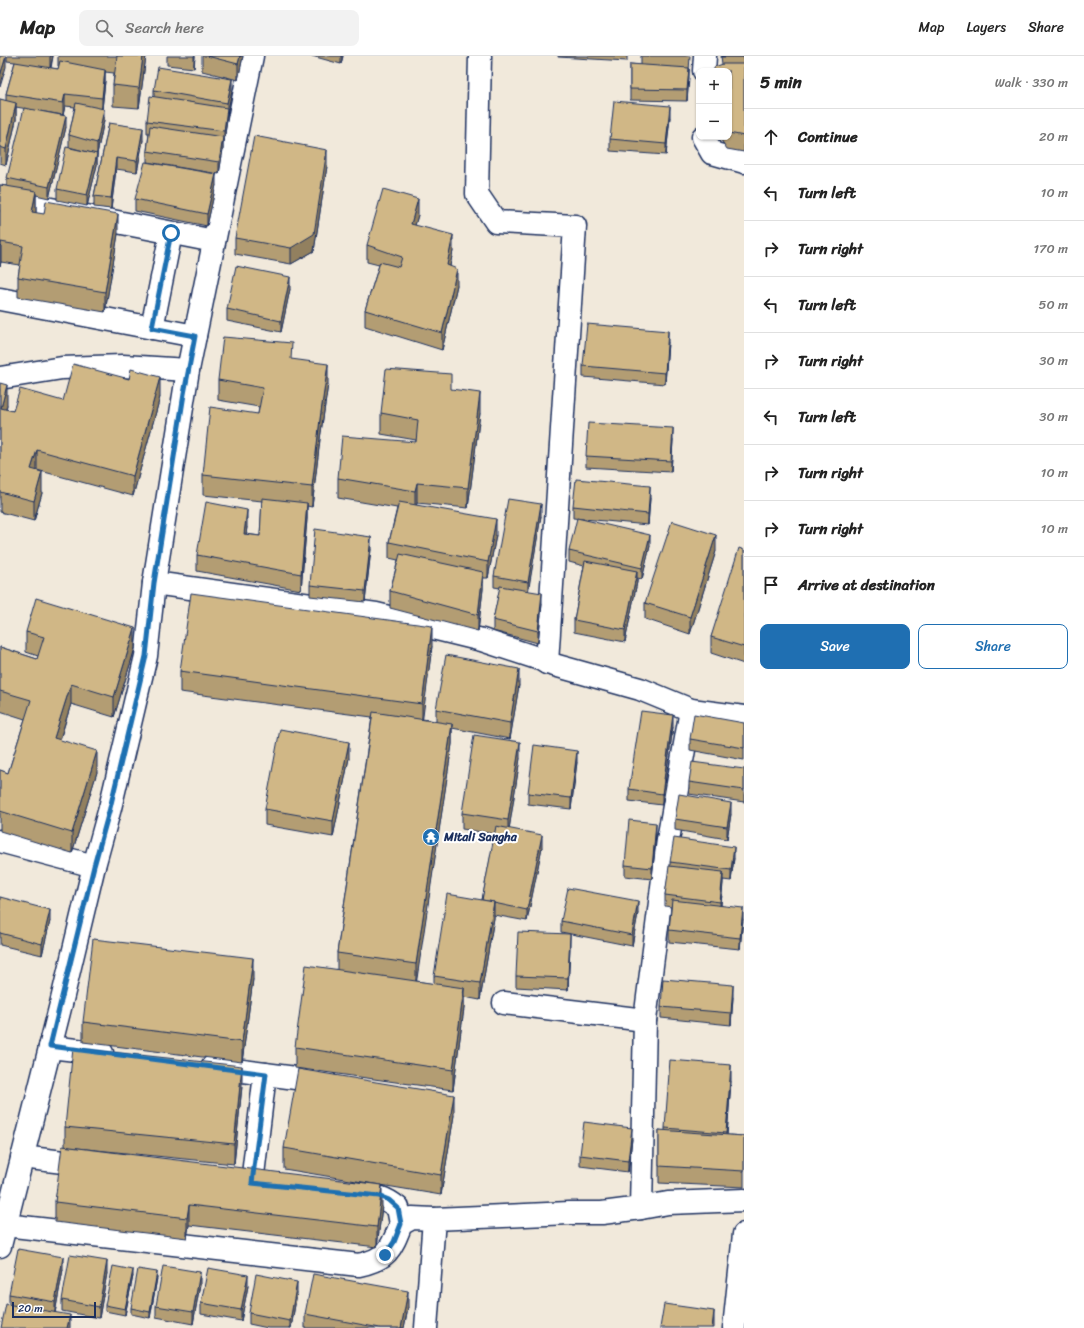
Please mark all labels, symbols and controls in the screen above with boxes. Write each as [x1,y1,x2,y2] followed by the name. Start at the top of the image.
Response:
[79,10,359,46] search box
[20,11,55,44] text: Map
[125,15,204,41] text: Search here
[919,15,944,40] text: Map
[966,15,1006,40] text: Layers
[1028,15,1064,40] text: Share
[93,17,115,39] icon: search
[760,67,802,97] text: 5 min
[696,68,732,140] map controls
[696,68,732,104] button: +
[995,71,1068,94] text: Walk · 330 m
[696,104,732,140] button: −
[798,124,858,150] text: Continue
[1039,125,1068,148] text: 20 m
[760,126,782,148] icon: ahead
[798,180,856,206] text: Turn left
[1041,181,1068,204] text: 10 m
[760,182,782,204] icon: left
[162,224,180,242] route start
[798,236,863,262] text: Turn right
[1033,237,1068,260] text: 170 m
[760,238,782,260] icon: right
[798,292,856,318] text: Turn left
[1038,293,1068,316] text: 50 m
[760,294,782,316] icon: left
[798,348,863,374] text: Turn right
[1039,349,1068,372] text: 30 m
[760,350,782,372] icon: right
[798,404,856,430] text: Turn left
[1039,405,1068,428] text: 30 m
[760,406,782,428] icon: left
[798,460,863,486] text: Turn right
[1041,461,1068,484] text: 10 m
[760,462,782,484] icon: right
[798,516,863,542] text: Turn right
[1041,517,1068,540] text: 10 m
[760,518,782,540] icon: right
[798,572,935,598] text: Arrive at destination
[760,574,782,596] icon: arrive
[760,624,910,669] button: Save
[918,624,1068,669] button: Share
[443,826,518,848] place label: Mitali Sangha
[421,827,441,847] temple icon: Mitali Sangha
[376,1246,394,1264] route end
[18,1299,43,1318] text: 20 m
[12,1300,96,1319] scale bar

